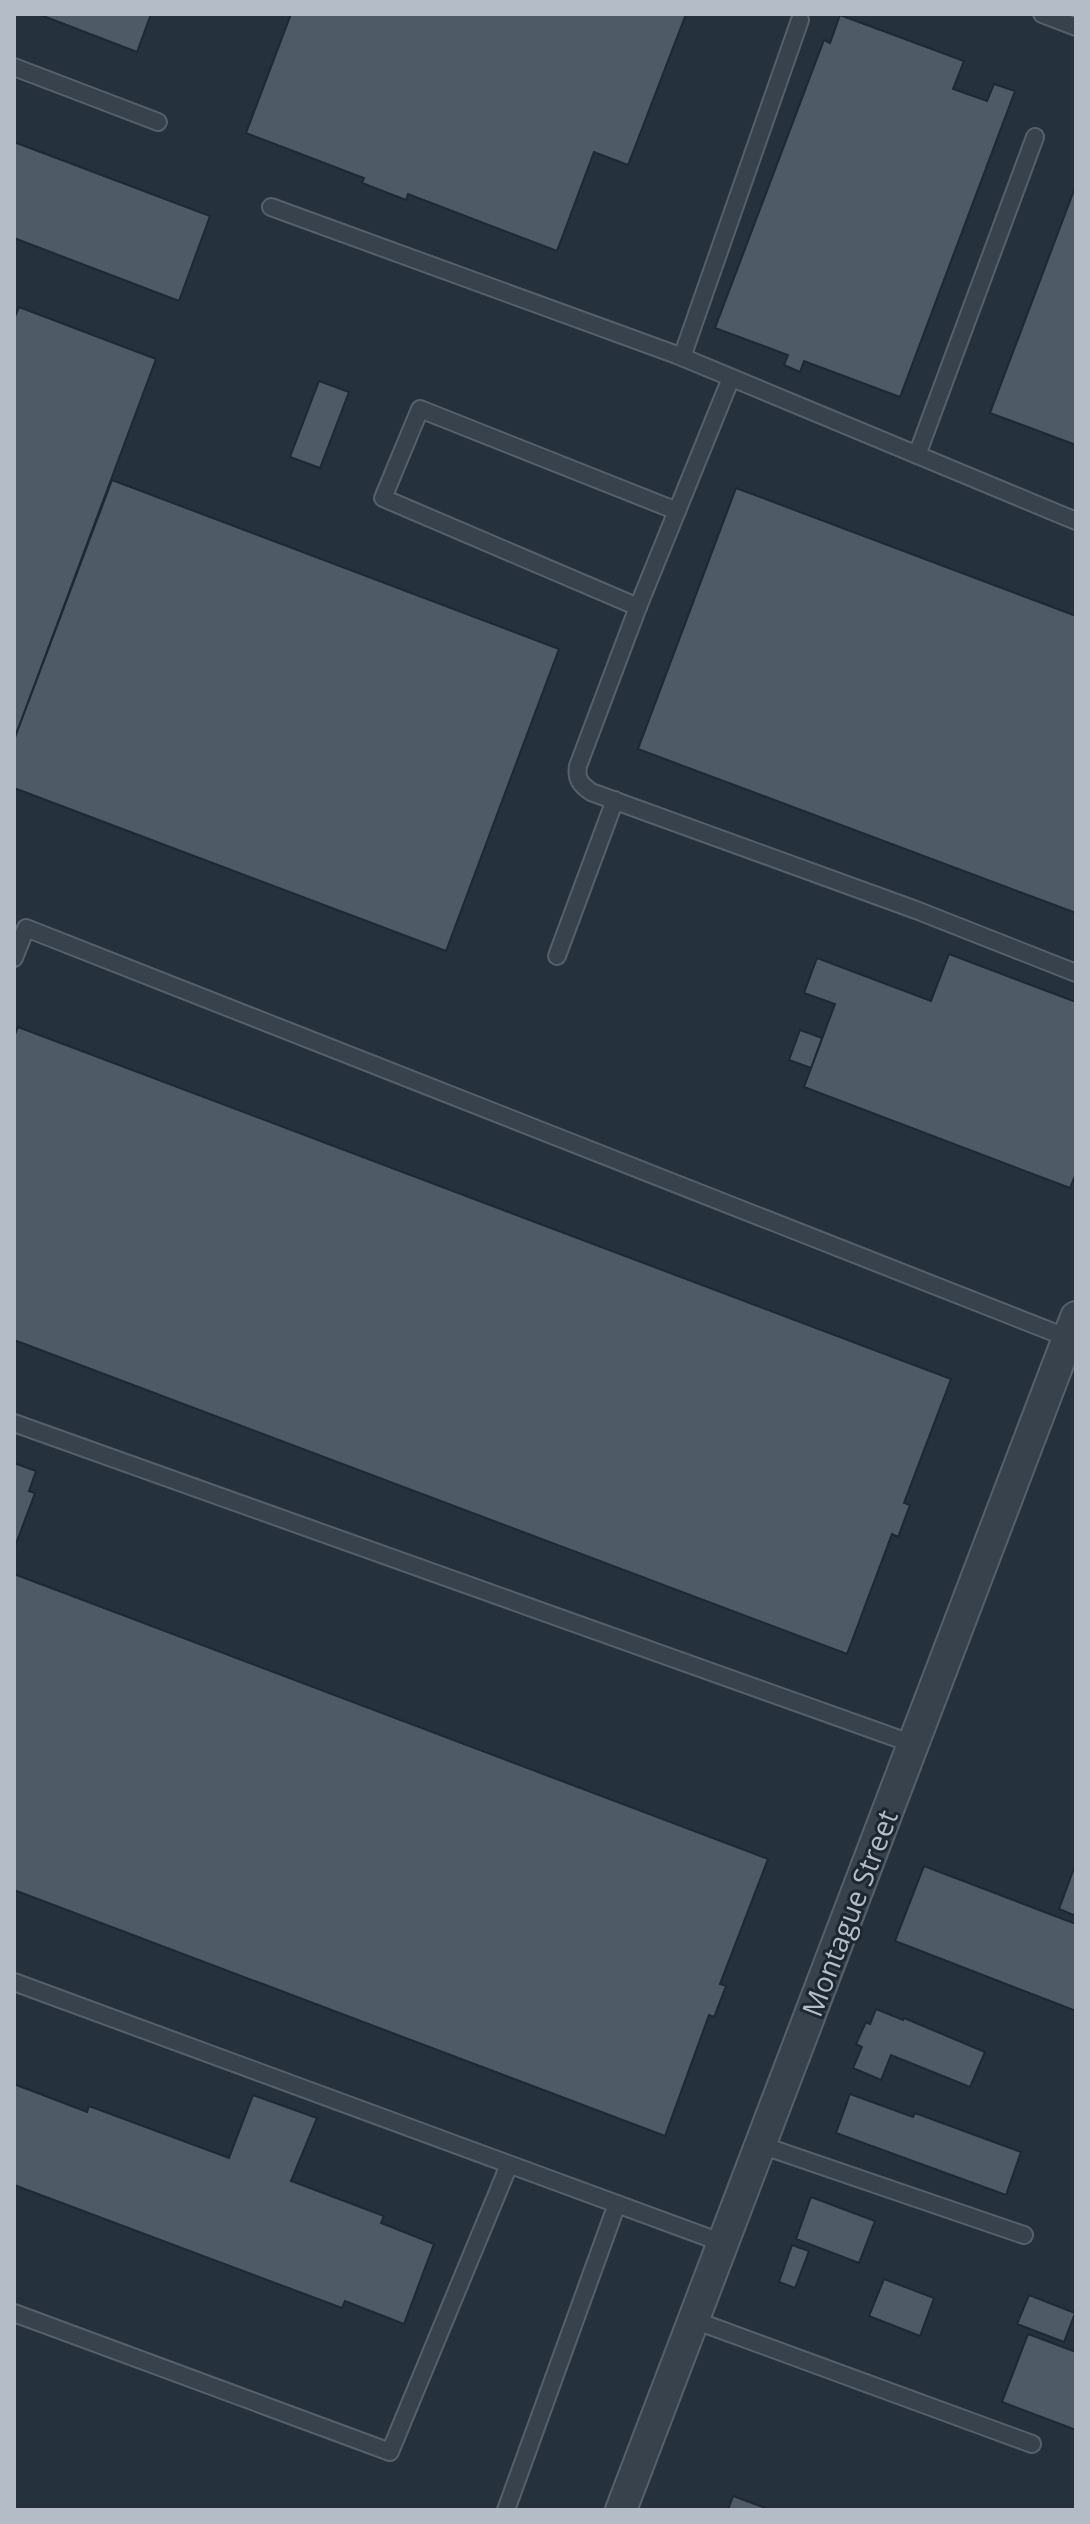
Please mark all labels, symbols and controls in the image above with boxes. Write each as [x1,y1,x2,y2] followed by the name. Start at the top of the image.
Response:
[792,1804,906,2022] street label: Montague Street

